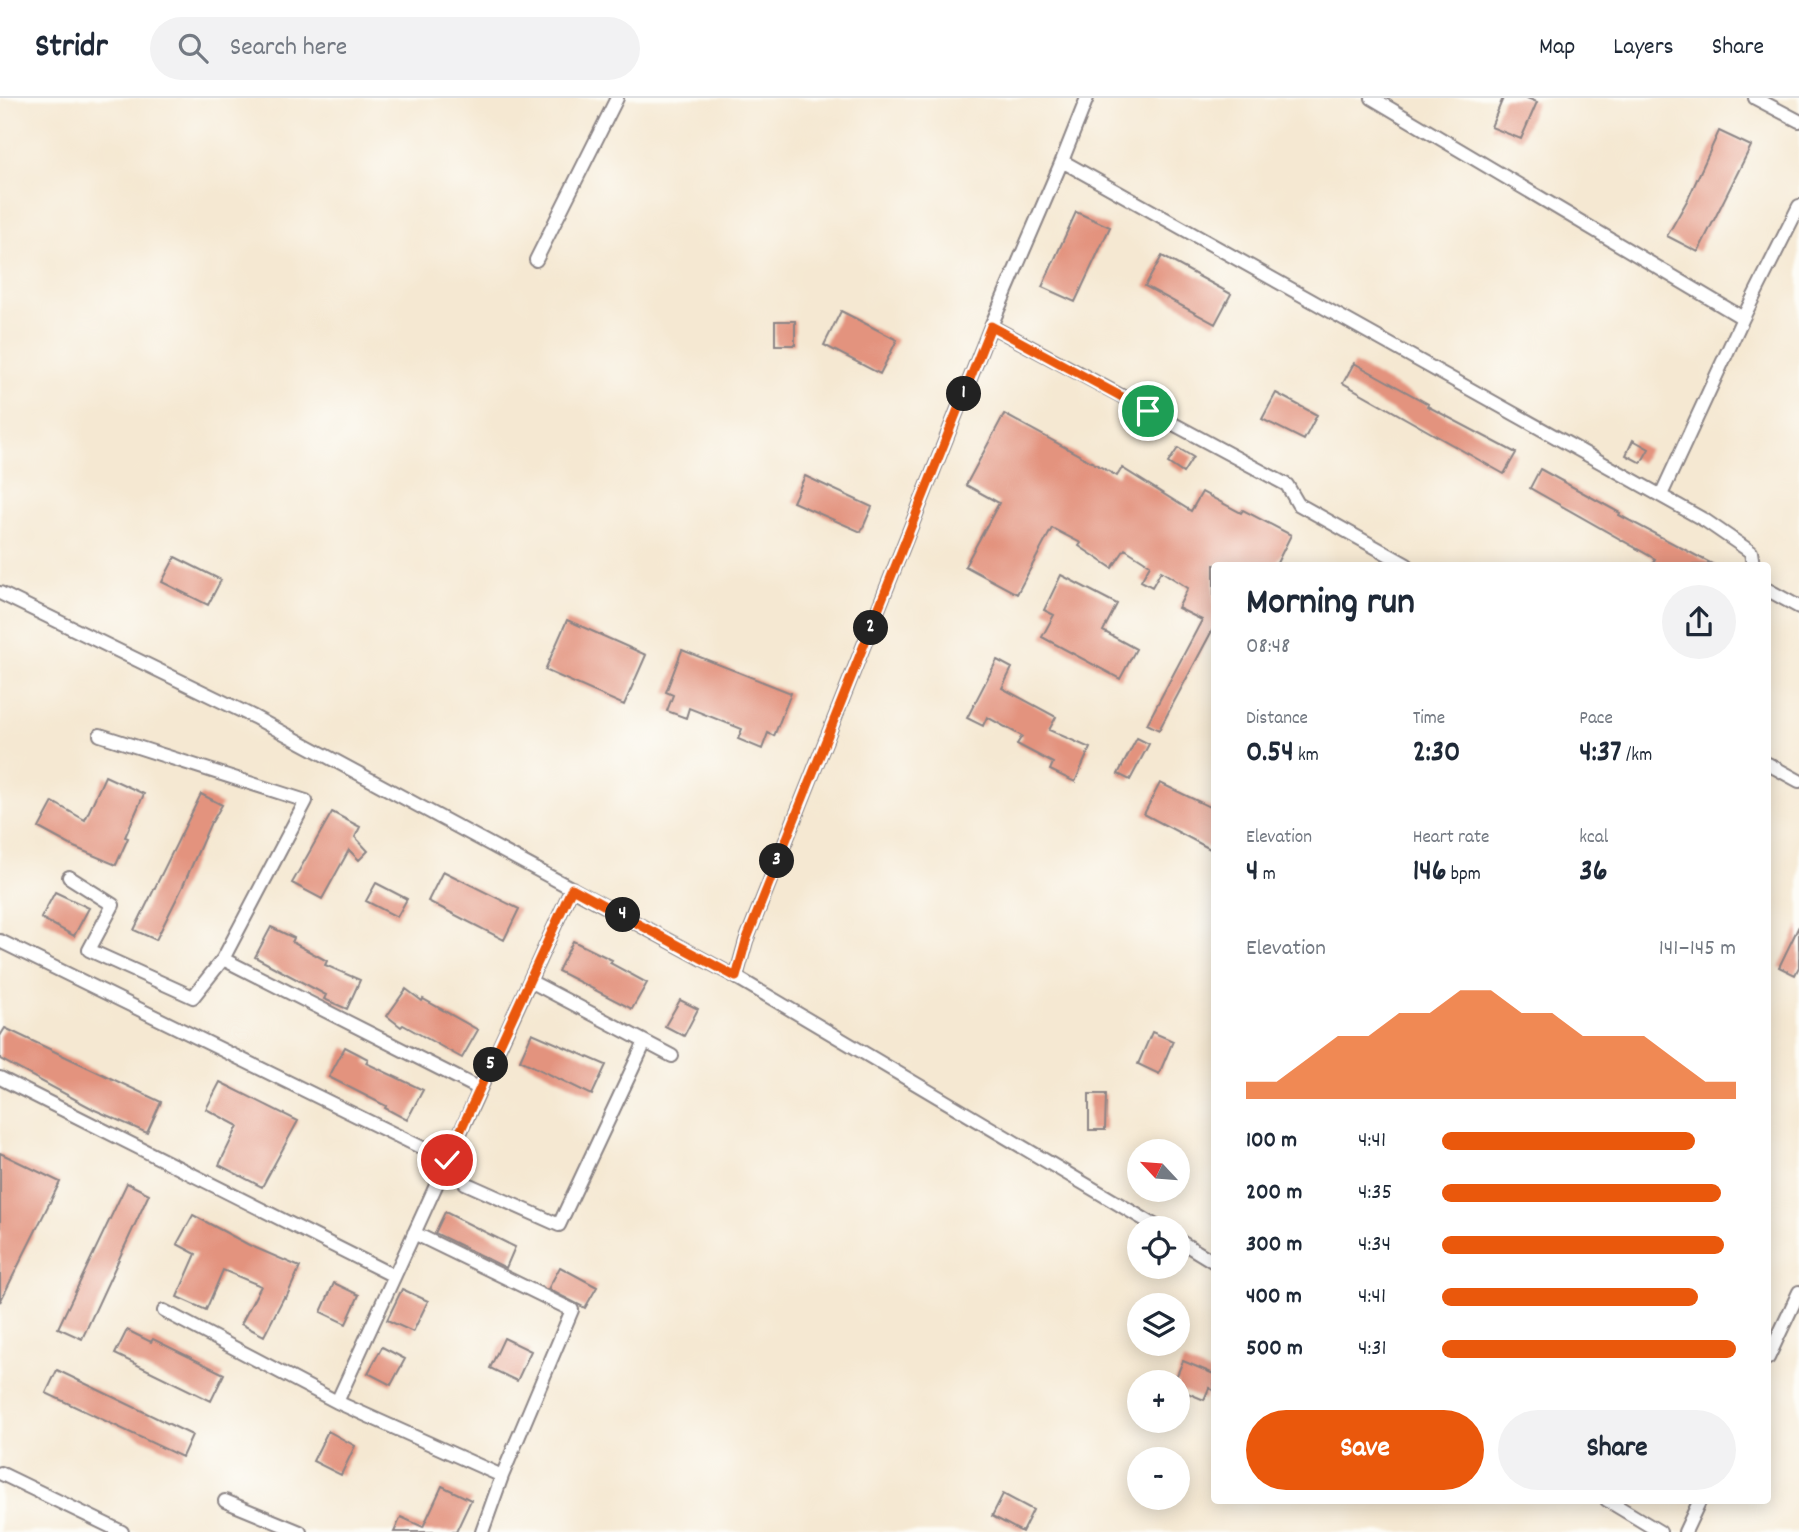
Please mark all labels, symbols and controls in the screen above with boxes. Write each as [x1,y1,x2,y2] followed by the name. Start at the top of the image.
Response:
[150,17,640,80] search box
[35,25,108,72] text: Stridr
[174,29,212,67] icon: search
[230,30,347,67] text: Search here
[1539,31,1575,65] text: Map
[1613,31,1674,65] text: Layers
[1712,31,1764,65] text: Share
[946,376,982,412] pin: 1
[961,380,966,407] text: 1
[1118,381,1178,441] pin
[1129,392,1167,430] icon: arrive
[1246,577,1415,632] text: Morning run
[1662,585,1736,659] button: share
[854,610,888,646] pin: 2
[866,614,875,641] text: 2
[1246,631,1290,664] text: 08:48
[1246,706,1308,733] text: Distance
[1413,706,1445,733] text: Time
[1579,706,1613,733] text: Pace
[1246,733,1294,776] text: 0.54
[1413,733,1460,776] text: 2:30
[1579,733,1622,776] text: 4:37
[1294,743,1319,770] text: km
[1622,743,1652,770] text: /km
[1246,825,1312,852] text: Elevation
[1413,825,1489,852] text: Heart rate
[1579,825,1608,852] text: kcal
[760,844,794,878] pin: 3
[772,847,781,874] text: 3
[1246,852,1258,895] text: 4
[1413,852,1446,895] text: 146
[1579,852,1607,895] text: 36
[1258,862,1276,889] text: m
[1446,862,1481,889] text: bpm
[606,898,640,932] pin: 4
[619,901,626,928] text: 4
[1246,933,1326,966] text: Elevation
[1659,933,1736,966] text: 141–145 m
[474,1048,508,1082] pin: 5
[486,1051,495,1078] text: 5
[1246,1125,1297,1158] text: 100 m
[1358,1125,1386,1158] text: 4:41
[417,1130,477,1190] pin
[1127,1139,1190,1202] north arrow
[1127,1139,1190,1510] map controls
[428,1141,466,1179] icon: check
[1246,1177,1302,1210] text: 200 m
[1358,1177,1392,1210] text: 4:35
[1127,1216,1190,1279] button: locate
[1246,1229,1302,1262] text: 300 m
[1358,1229,1391,1262] text: 4:34
[1246,1281,1302,1314] text: 400 m
[1358,1281,1386,1314] text: 4:41
[1127,1293,1190,1356] button: layers
[1246,1333,1303,1366] text: 500 m
[1358,1333,1387,1366] text: 4:31
[1127,1370,1190,1433] button: +
[1246,1410,1484,1490] button: Save
[1498,1410,1736,1490] button: Share
[1127,1447,1190,1510] button: −

